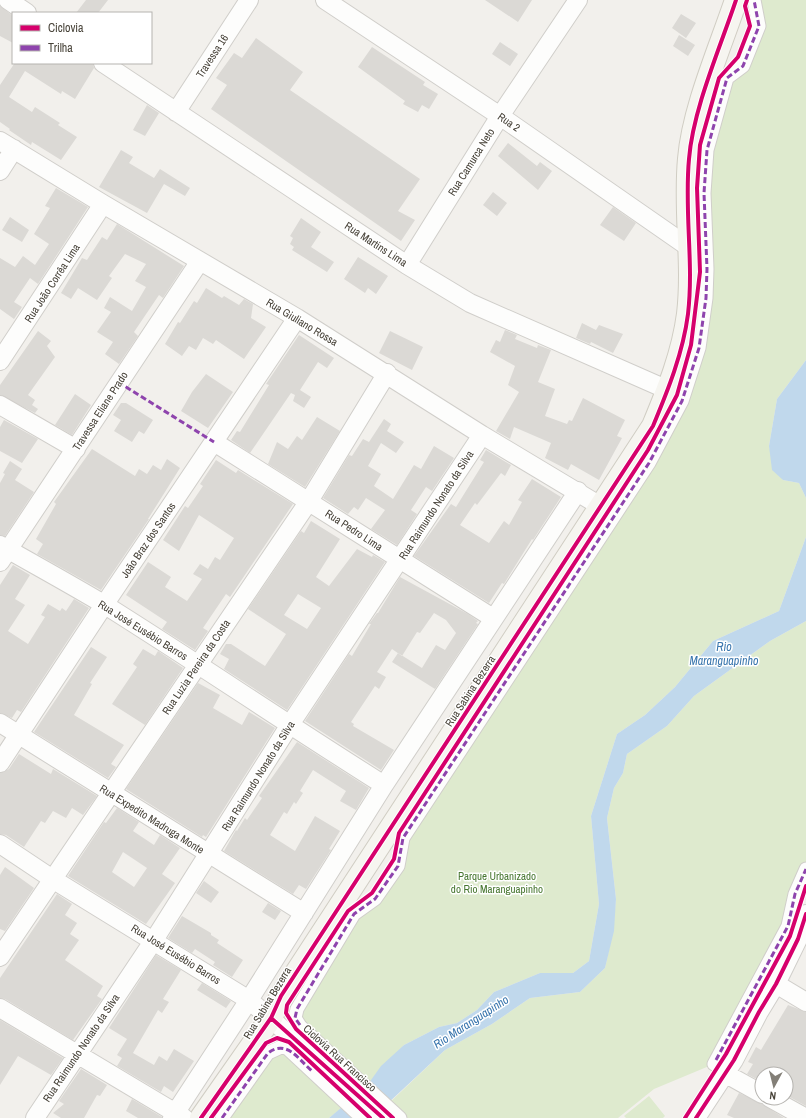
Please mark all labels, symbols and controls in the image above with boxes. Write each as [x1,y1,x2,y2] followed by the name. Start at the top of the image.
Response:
[12,12,152,64] legend
[48,20,84,36] text: Ciclovia
[193,32,231,80] street label: Travessa 16
[48,40,73,56] text: Trilha
[495,109,523,135] street label: Rua 2
[445,126,497,198] street label: Rua Camurca Neto
[342,219,410,269] street label: Rua Martins Lima
[21,241,83,325] street label: Rua João Corrêa Lima
[264,295,340,349] street label: Rua Giuliano Rossa
[69,369,131,453] street label: Travessa Eliane Prado
[395,448,477,562] street label: Rua Raimundo Nonato da Silva
[118,499,179,581] street label: João Braz dos Santos
[323,506,385,554] street label: Rua Pedro Lima
[96,597,191,663] street label: Rua José Eusébio Barros
[159,617,233,717] street label: Rua Luzia Pereira da Costa
[690,639,759,669] water label: Rio Maranguapinho
[442,653,498,729] street label: Rua Sabina Bezerra
[218,718,298,834] street label: Rua Raimundo Nonato da Silva
[97,781,207,857] street label: Rua Expedito Madruga Monte
[451,869,543,896] park label: Parque Urbanizado do Rio Maranguapinho
[129,921,224,987] street label: Rua José Eusébio Barros
[240,964,294,1042] street label: Rua Sabina Bezerra
[40,991,122,1105] street label: Rua Raimundo Nonato da Silva
[430,991,512,1052] water label: Rio Maranguapinho
[300,1021,380,1095] street label: Ciclovia Rua Francisco
[754,1066,794,1106] north arrow
[769,1089,777,1103] text: N

